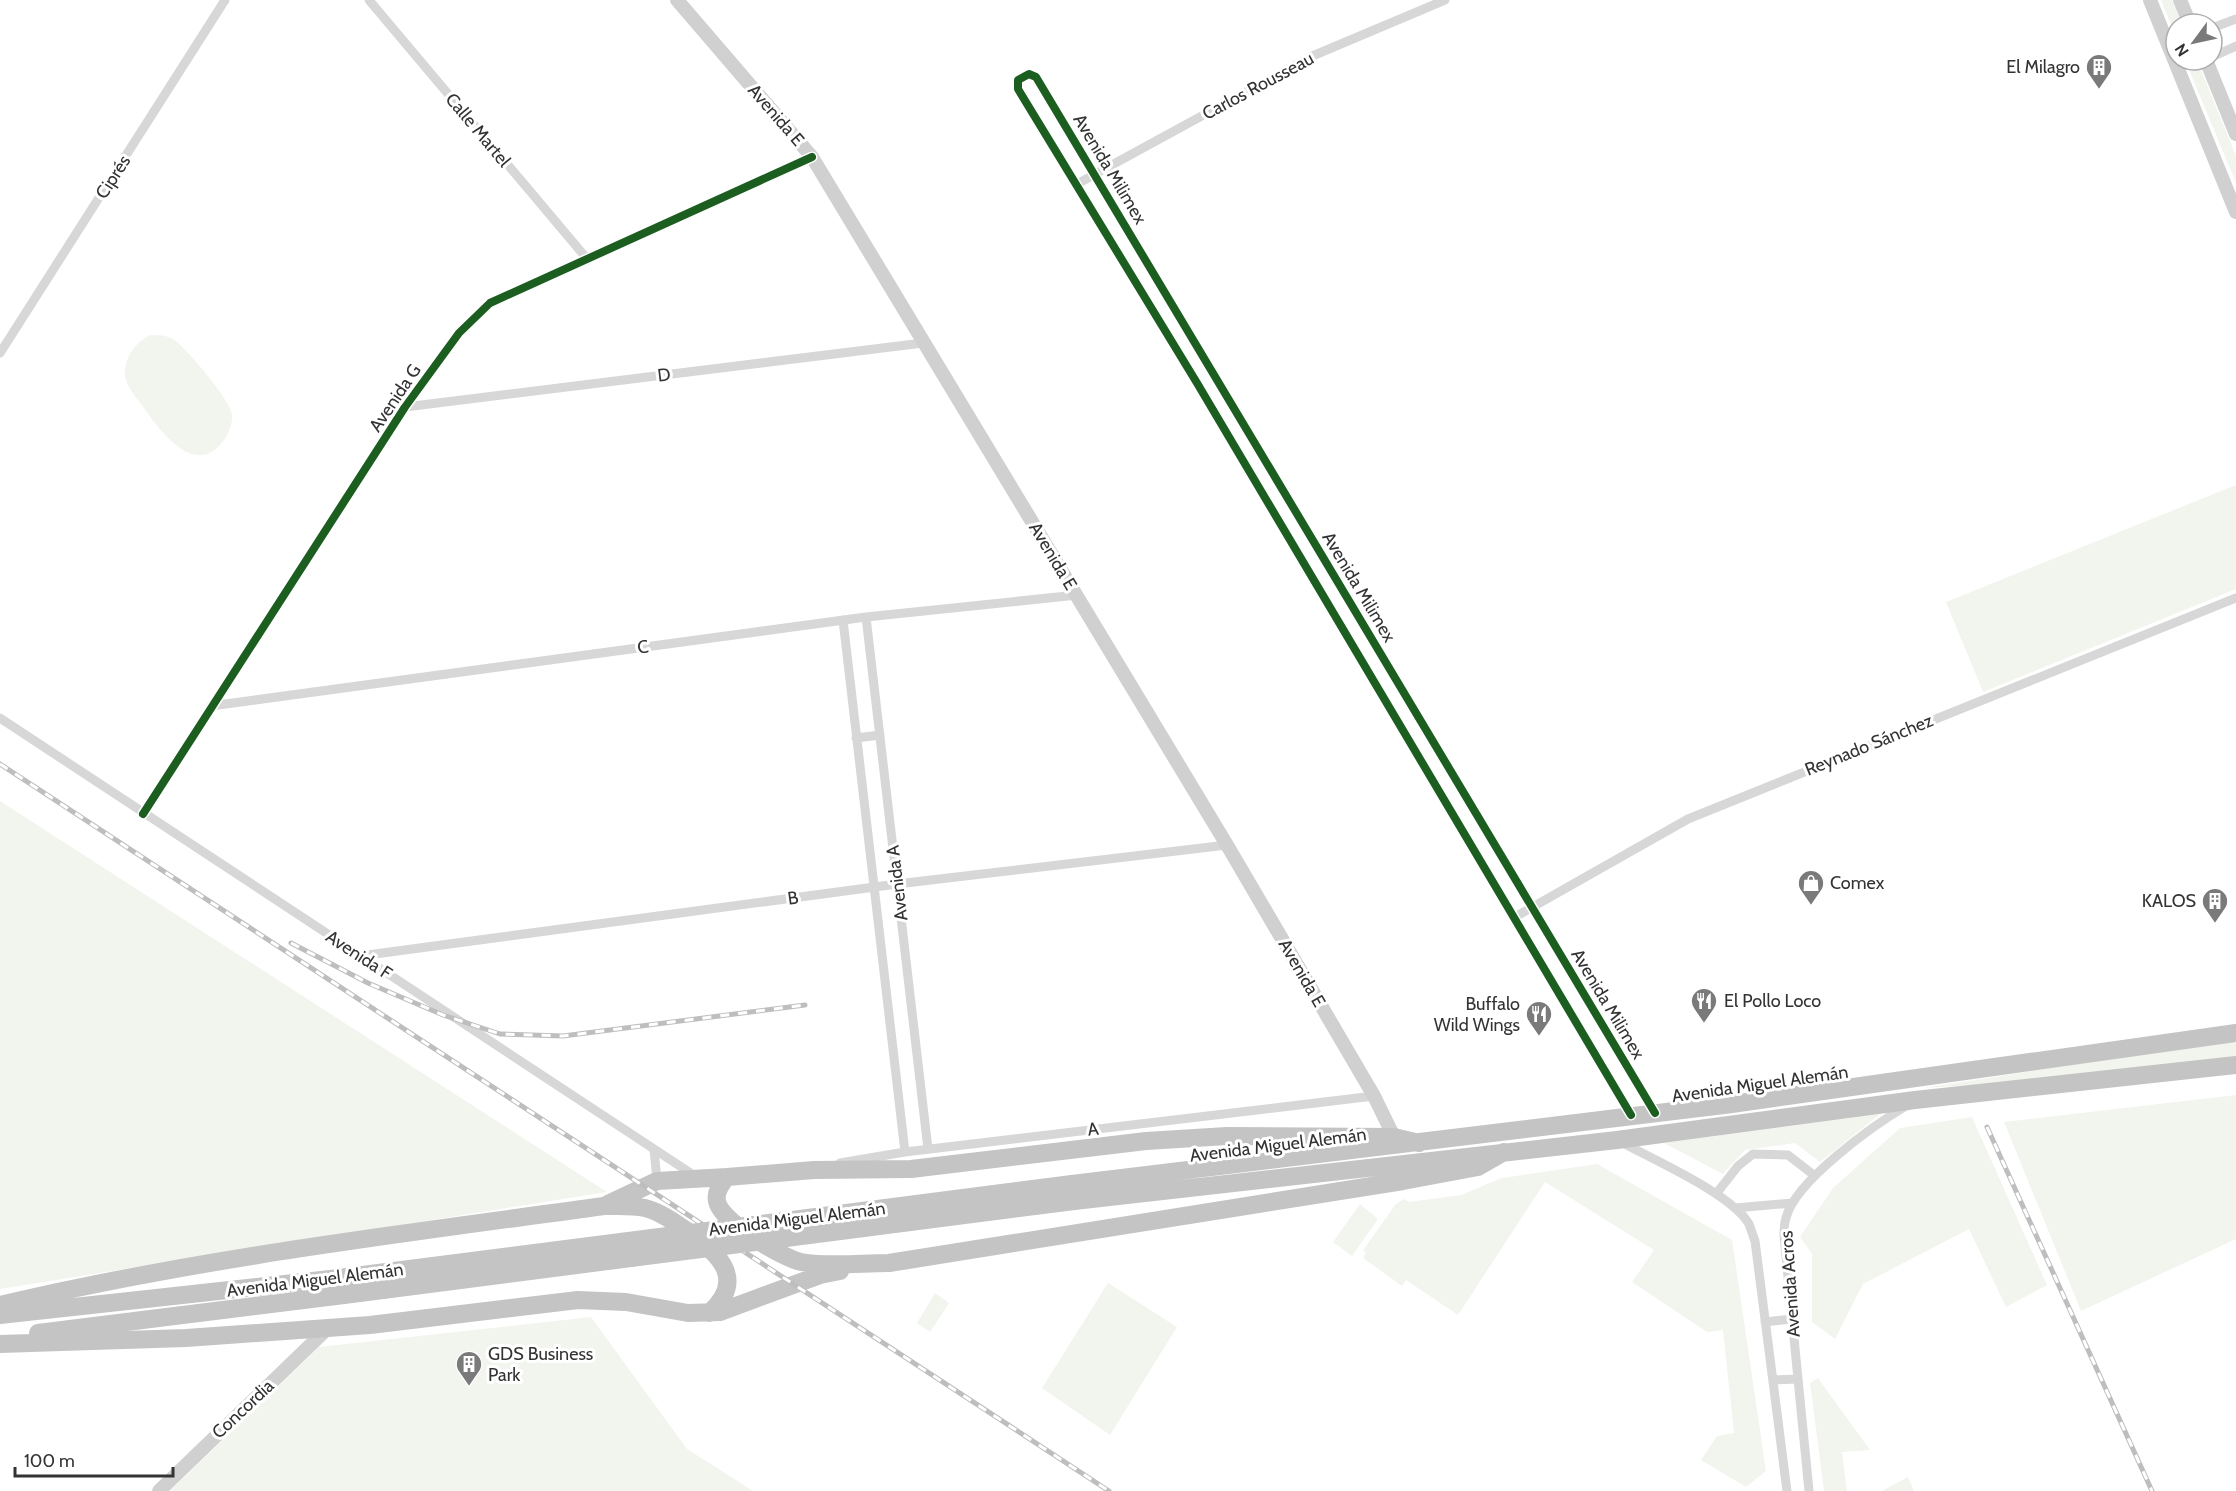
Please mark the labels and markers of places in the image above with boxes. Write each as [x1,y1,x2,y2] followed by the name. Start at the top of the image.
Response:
[2084,52,2114,90] building icon: El Milagro
[2006,56,2080,78] place label: El Milagro
[1796,868,1826,906] shop icon: Comex
[1830,872,1885,894] place label: Comex
[2200,886,2230,924] building icon: KALOS
[2142,890,2196,912] place label: KALOS
[1689,986,1719,1024] restaurant icon: El Pollo Loco
[1724,990,1821,1012] place label: El Pollo Loco
[1434,993,1520,1036] place label: Buffalo Wild Wings
[1524,999,1554,1037] restaurant icon: Buffalo Wild Wings
[488,1343,593,1386] place label: GDS Business Park
[454,1349,484,1387] building icon: GDS Business Park

